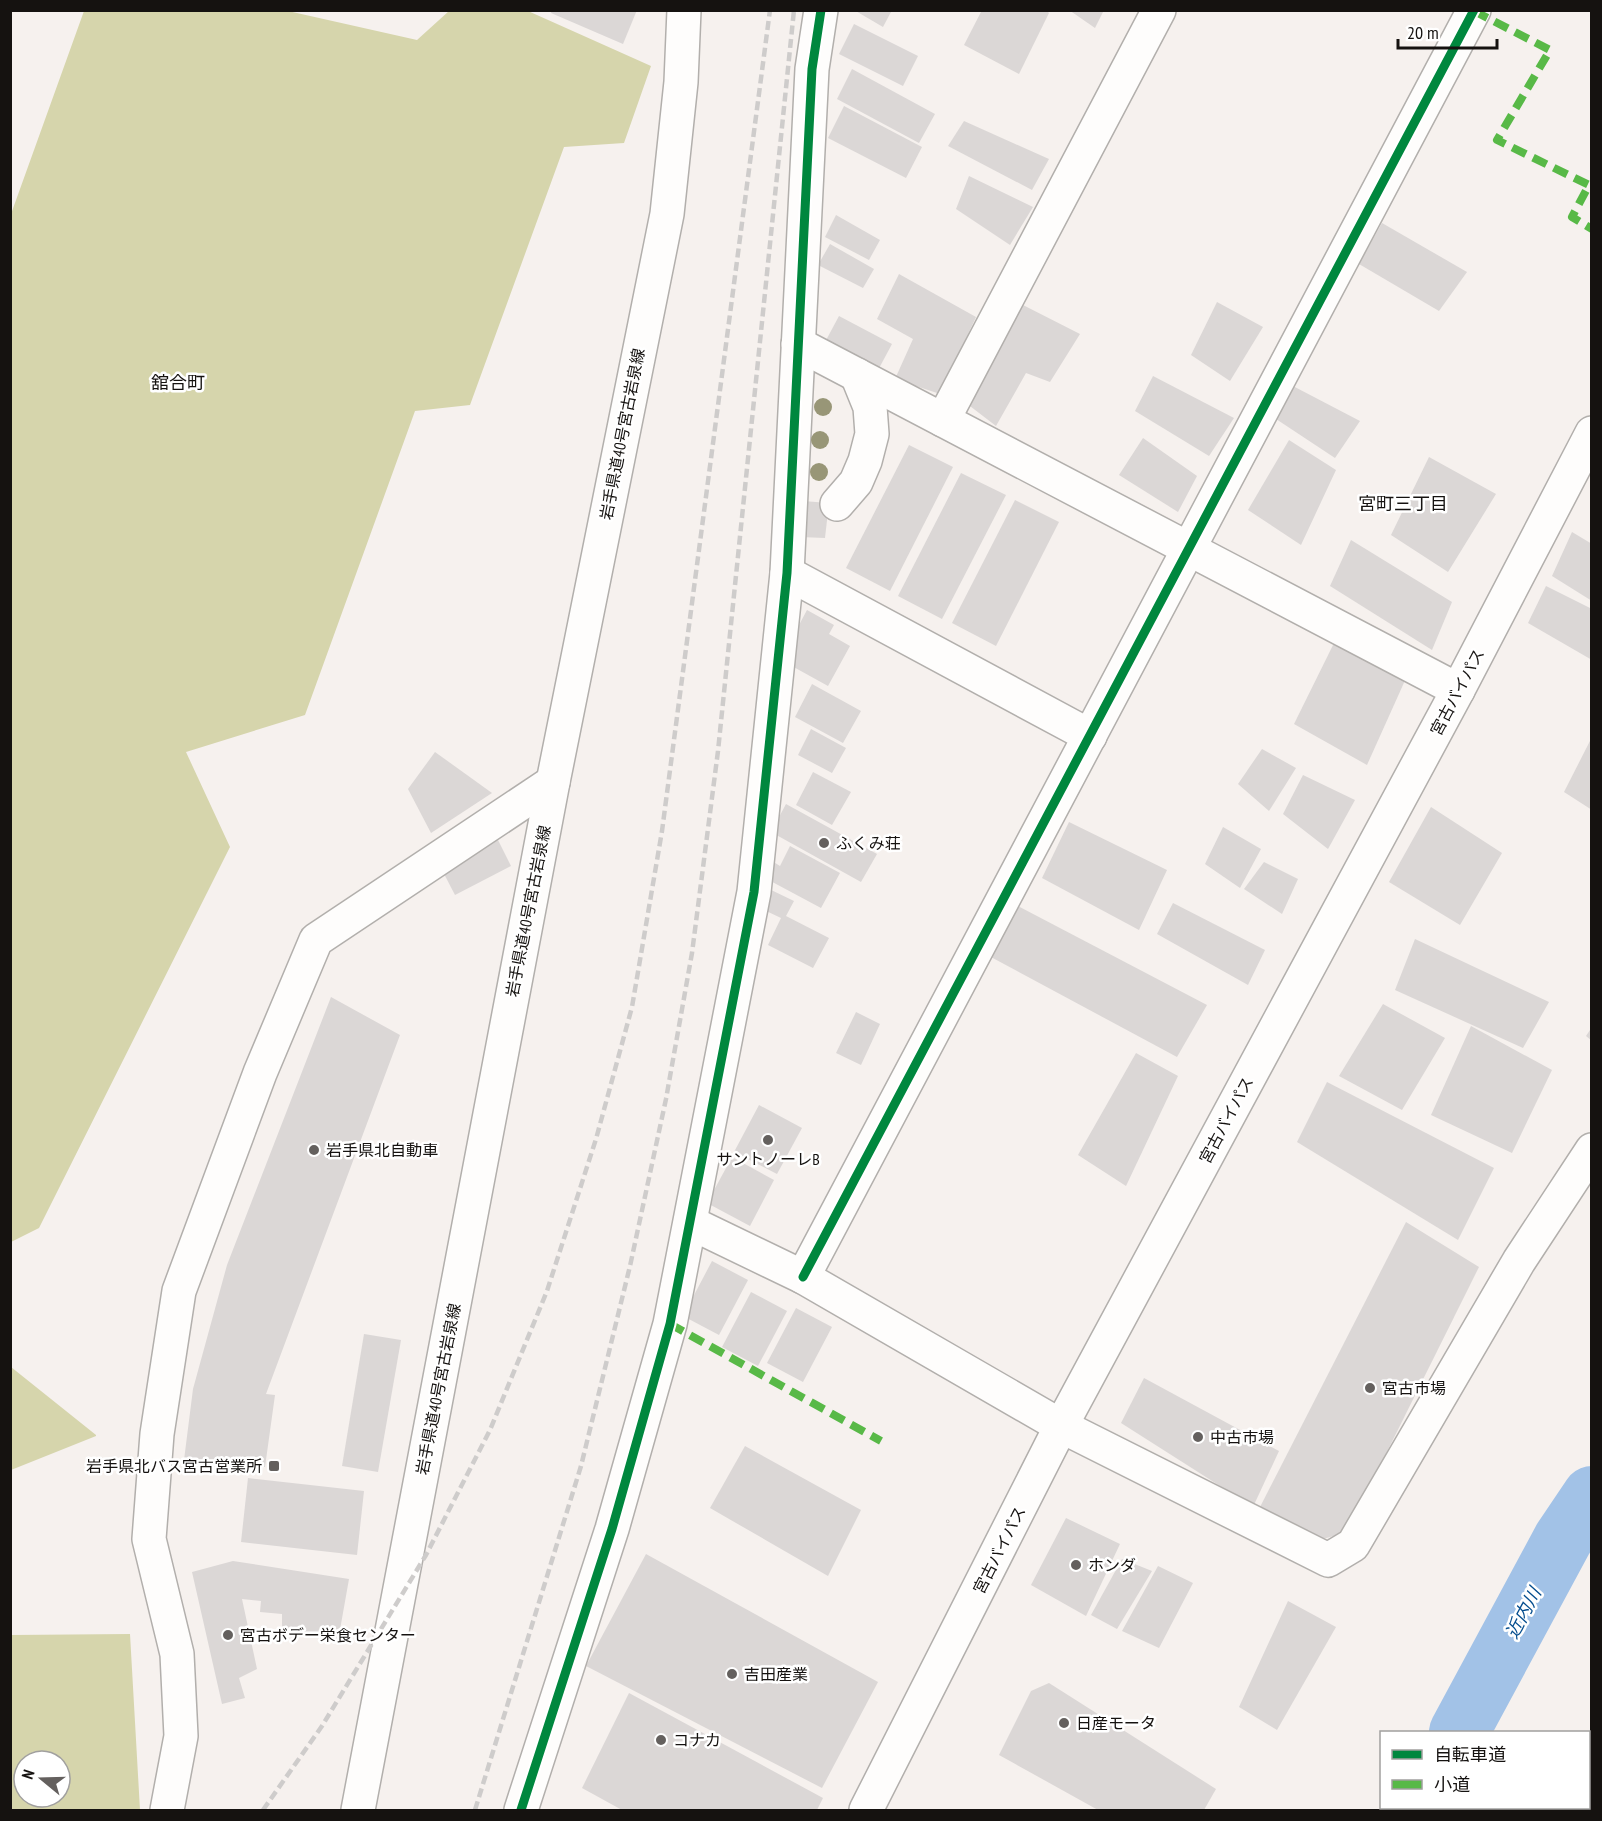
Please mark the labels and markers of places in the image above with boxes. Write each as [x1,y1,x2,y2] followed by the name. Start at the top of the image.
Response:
[836,833,901,853] place label: ふくみ荘
[817,836,831,850] marker: ふくみ荘
[761,1133,775,1147] marker: サントノーレB
[326,1140,438,1160] place label: 岩手県北自動車
[307,1143,321,1157] marker: 岩手県北自動車
[716,1149,820,1169] place label: サントノーレB
[1382,1378,1446,1398] place label: 宮古市場
[1363,1381,1377,1395] marker: 宮古市場
[1210,1427,1274,1447] place label: 中古市場
[1191,1430,1205,1444] marker: 中古市場
[86,1456,262,1476] place label: 岩手県北バス宮古営業所
[267,1459,281,1473] marker: 岩手県北バス宮古営業所
[1088,1555,1136,1575] place label: ホンダ
[1069,1558,1083,1572] marker: ホンダ
[240,1625,416,1645] place label: 宮古ボデー栄食センター
[221,1628,235,1642] marker: 宮古ボデー栄食センター
[744,1664,808,1684] place label: 吉田産業
[725,1667,739,1681] marker: 吉田産業
[1076,1713,1156,1733] place label: 日産モータ
[1057,1716,1071,1730] marker: 日産モータ
[673,1730,721,1750] place label: コナカ
[654,1733,668,1747] marker: コナカ

